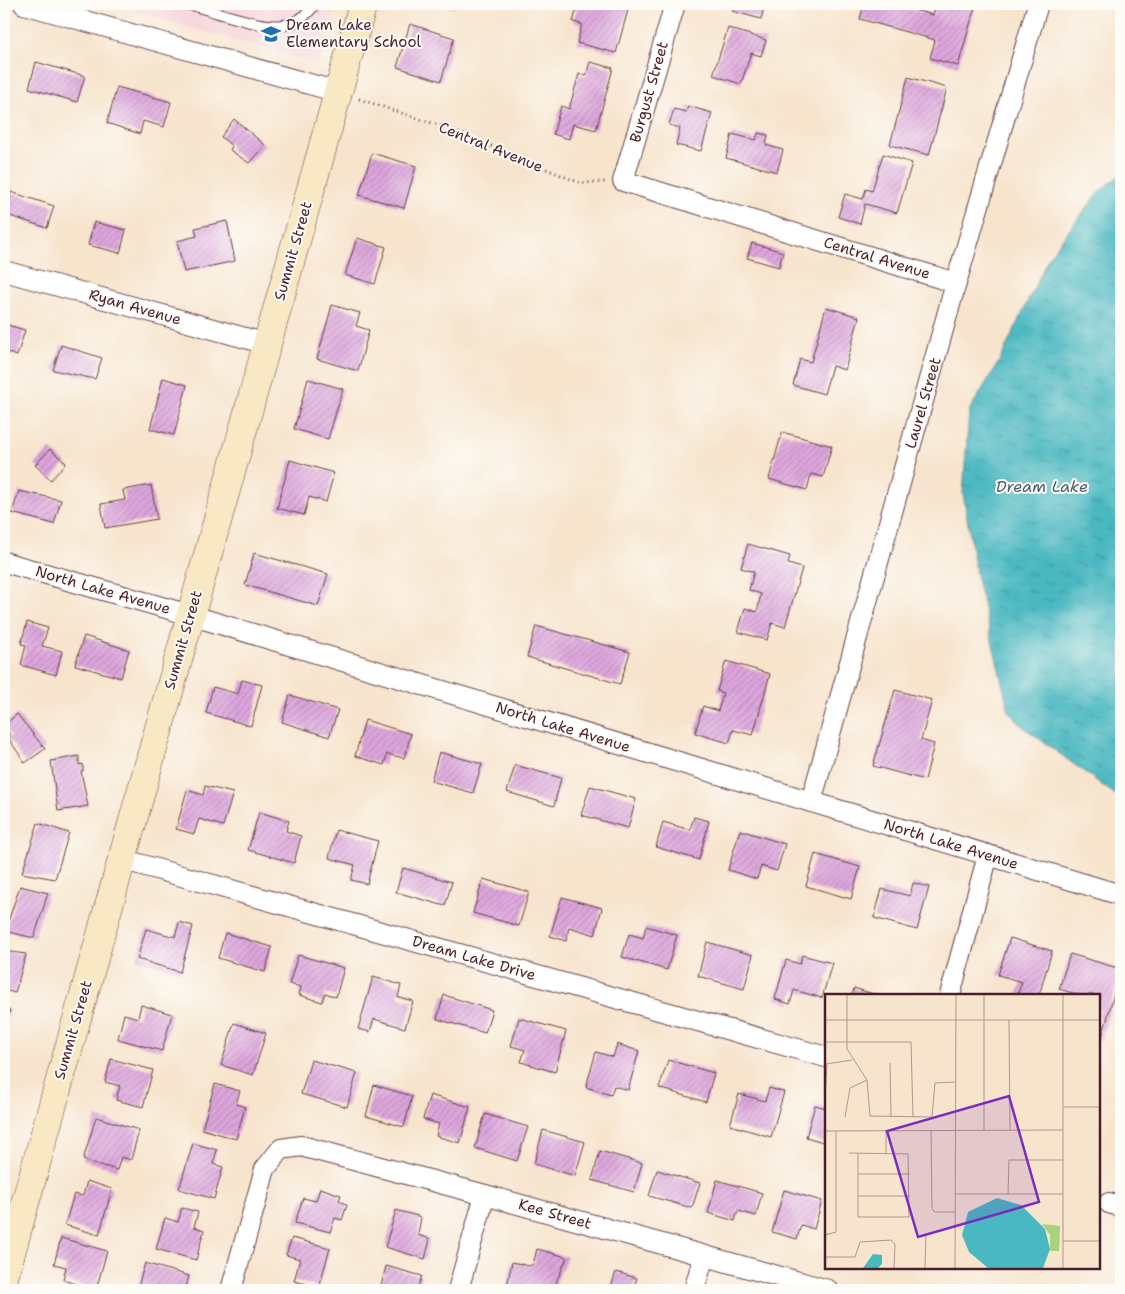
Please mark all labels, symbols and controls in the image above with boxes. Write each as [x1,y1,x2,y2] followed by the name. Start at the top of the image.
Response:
[286,15,422,52] place label: Dream Lake Elementary School
[260,23,282,45] school or university icon: Dream Lake Elementary School
[625,39,673,145] street label: Burgust Street
[436,117,546,177] street label: Central Avenue
[269,199,317,303] street label: Summit Street
[821,232,933,284] street label: Central Avenue
[87,284,183,330] street label: Ryan Avenue
[900,355,946,451] street label: Laurel Street
[996,476,1088,497] water label: Dream Lake
[33,561,173,619] street label: North Lake Avenue
[159,588,207,692] street label: Summit Street
[493,697,633,757] street label: North Lake Avenue
[881,814,1021,874] street label: North Lake Avenue
[410,931,538,985] street label: Dream Lake Drive
[49,978,97,1082] street label: Summit Street
[825,994,1100,1269] inset map
[516,1194,594,1234] street label: Kee Street

